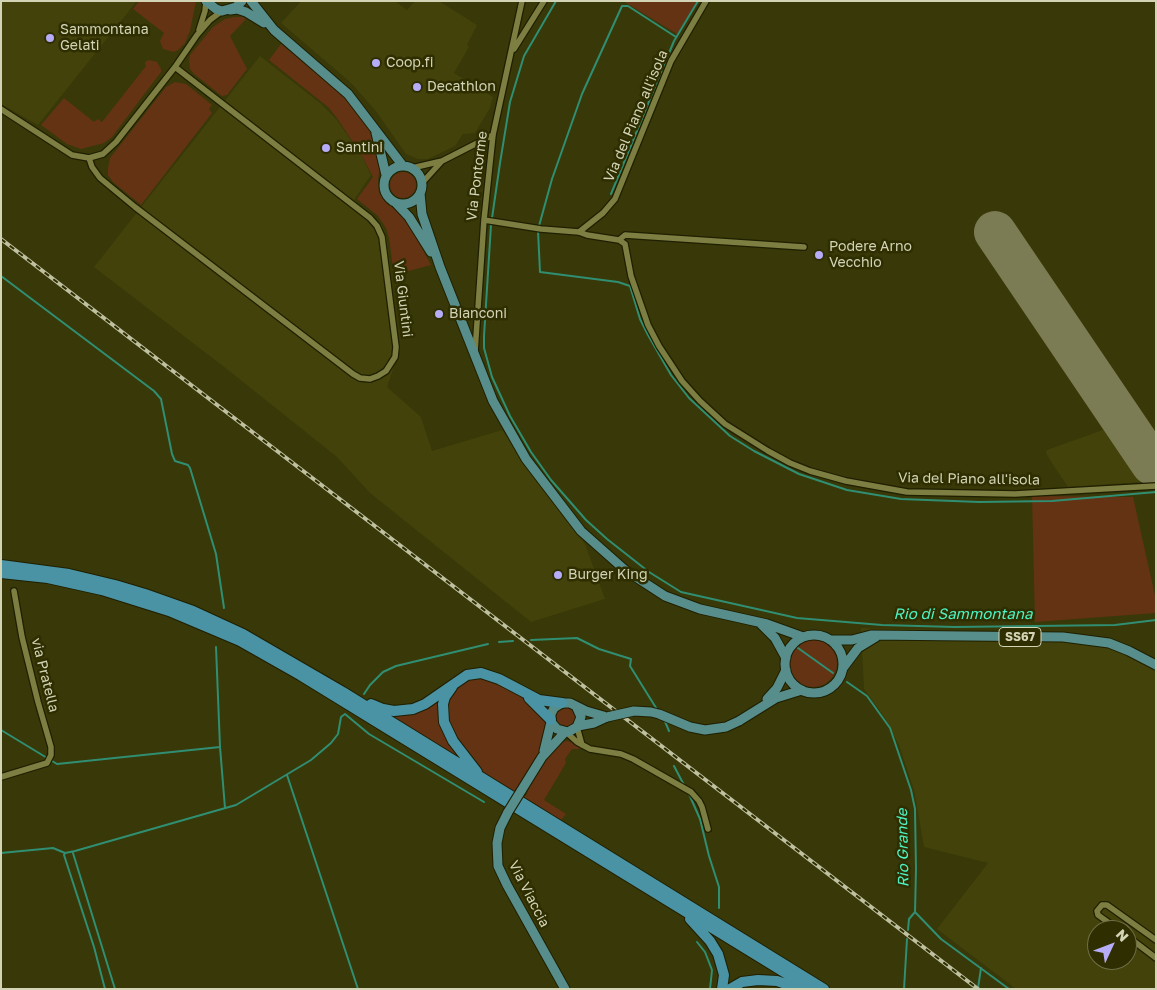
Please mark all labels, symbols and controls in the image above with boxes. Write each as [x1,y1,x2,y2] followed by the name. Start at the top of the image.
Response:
[60,22,149,54] place label: Sammontana Gelati
[44,32,56,44] marker: Sammontana Gelati
[601,47,671,185] street label: Via del Piano all'isola
[386,55,433,71] place label: Coop.fi
[370,57,382,69] marker: Coop.fi
[427,79,496,95] place label: Decathlon
[411,81,423,93] marker: Decathlon
[463,130,491,222] street label: Via Pontorme
[336,140,383,156] place label: Santini
[320,142,332,154] marker: Santini
[829,239,912,272] place label: Podere Arno Vecchio
[813,249,825,261] marker: Podere Arno Vecchio
[390,260,416,338] street label: Via Giuntini
[449,306,507,322] place label: Bianconi
[433,308,445,320] marker: Bianconi
[898,469,1040,489] street label: Via del Piano all'isola
[568,567,647,583] place label: Burger King
[552,569,564,581] marker: Burger King
[894,605,1032,623] water label: Rio di Sammontana
[999,628,1041,646] road number: SS67
[28,636,62,714] street label: via Pratella
[893,808,913,888] water label: Rio Grande
[505,858,553,930] street label: Via Viaccia
[1087,920,1137,970] north arrow
[1113,925,1132,945] text: N

